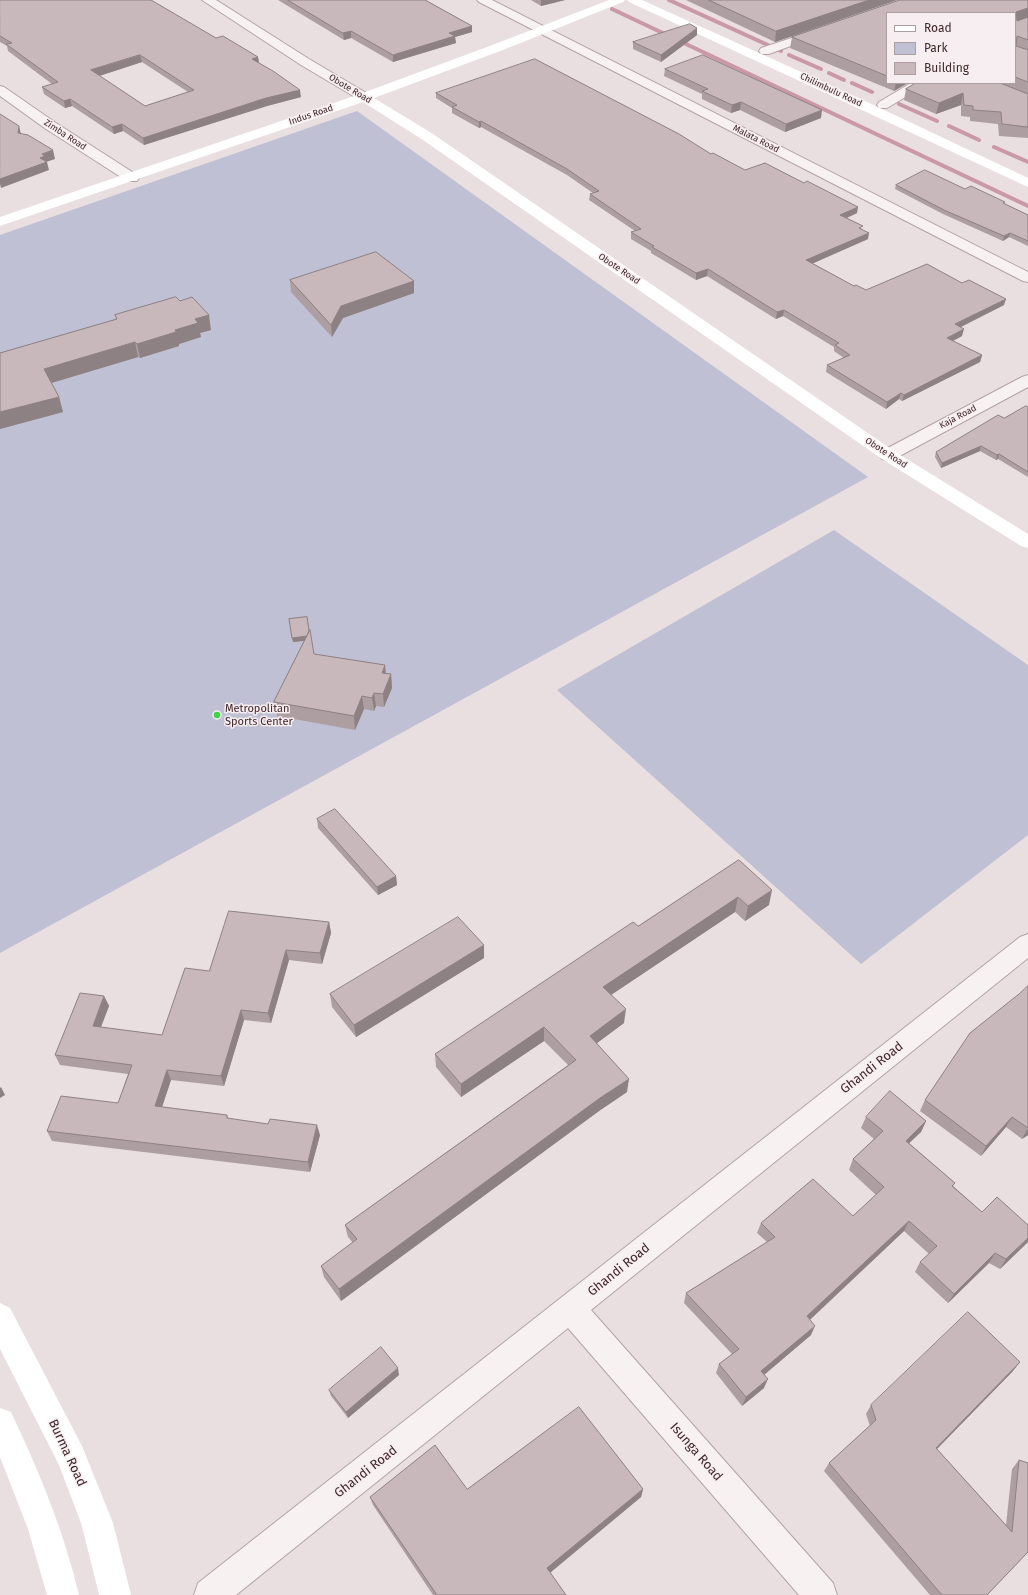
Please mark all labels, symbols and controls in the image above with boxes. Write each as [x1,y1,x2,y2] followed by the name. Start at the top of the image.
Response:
[886,12,1016,84] legend
[924,21,952,35] text: Road
[924,41,948,55] text: Park
[924,61,969,75] text: Building
[798,71,864,109] street label: Chilimbulu Road
[327,72,373,106] street label: Obote Road
[288,102,334,128] street label: Indus Road
[42,117,88,153] street label: Zimba Road
[731,123,781,155] street label: Malata Road
[596,251,642,287] street label: Obote Road
[938,403,978,431] street label: Kaja Road
[863,435,909,471] street label: Obote Road
[225,702,293,728] place label: Metropolitan Sports Center
[212,710,222,720] marker: Metropolitan Sports Center
[838,1039,906,1097] street label: Ghandi Road
[585,1240,653,1300] street label: Ghandi Road
[45,1417,89,1489] street label: Burma Road
[666,1420,726,1484] street label: Isunga Road
[332,1443,400,1501] street label: Ghandi Road

